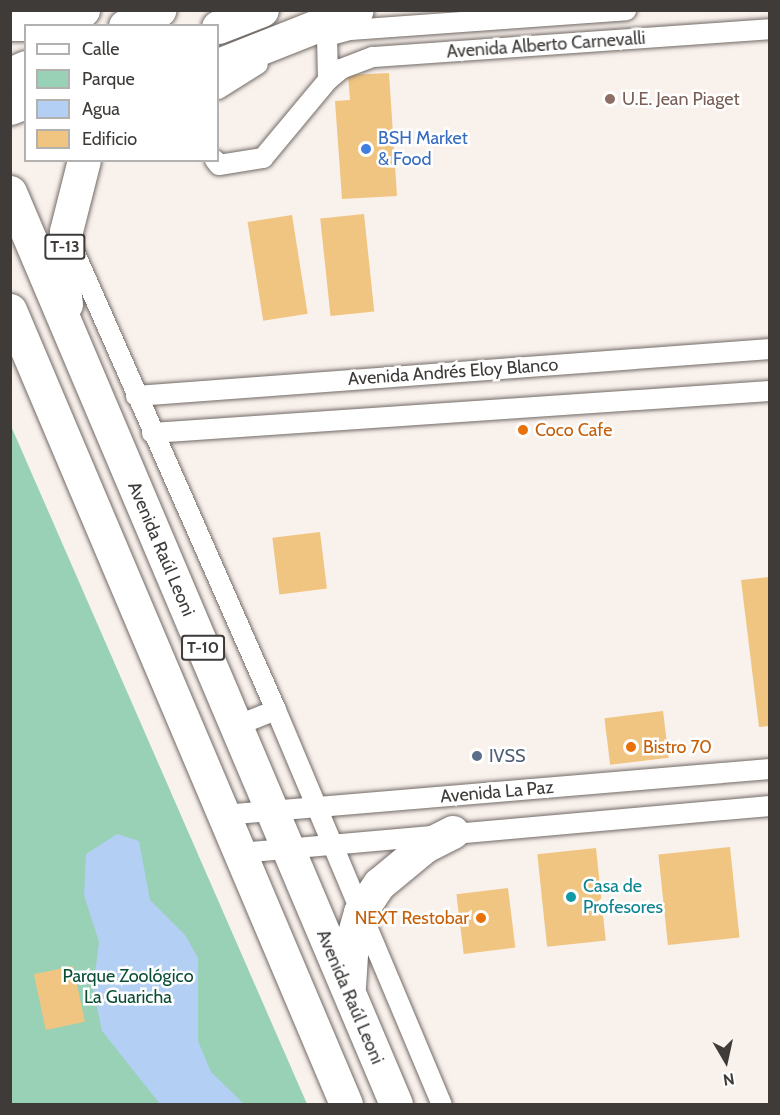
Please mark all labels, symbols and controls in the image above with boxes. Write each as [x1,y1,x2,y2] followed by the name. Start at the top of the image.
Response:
[24,24,219,162] legend
[446,27,646,63] street label: Avenida Alberto Carnevalli
[82,38,119,60] text: Calle
[82,68,135,90] text: Parque
[622,88,740,110] place label: U.E. Jean Piaget
[603,92,617,106] marker: U.E. Jean Piaget
[82,98,120,120] text: Agua
[82,128,137,150] text: Edificio
[378,128,468,170] place label: BSH Market & Food
[359,142,373,156] marker: BSH Market & Food
[44,234,86,260] road number: T-13
[347,354,559,390] street label: Avenida Andrés Eloy Blanco
[535,419,612,441] place label: Coco Cafe
[516,423,530,437] marker: Coco Cafe
[123,479,199,619] street label: Avenida Raúl Leoni
[180,635,226,661] road number: T-10
[643,736,712,758] place label: Bistro 70
[624,740,638,754] marker: Bistro 70
[489,745,526,767] place label: IVSS
[470,749,484,763] marker: IVSS
[439,776,555,808] street label: Avenida La Paz
[583,876,663,918] place label: Casa de Profesores
[564,890,578,904] marker: Casa de Profesores
[355,907,469,929] place label: NEXT Restobar
[474,911,488,925] marker: NEXT Restobar
[312,927,388,1067] street label: Avenida Raúl Leoni
[62,966,194,1008] park label: Parque Zoológico La Guaricha
[696,1031,756,1091] north arrow
[722,1069,736,1090] text: N

